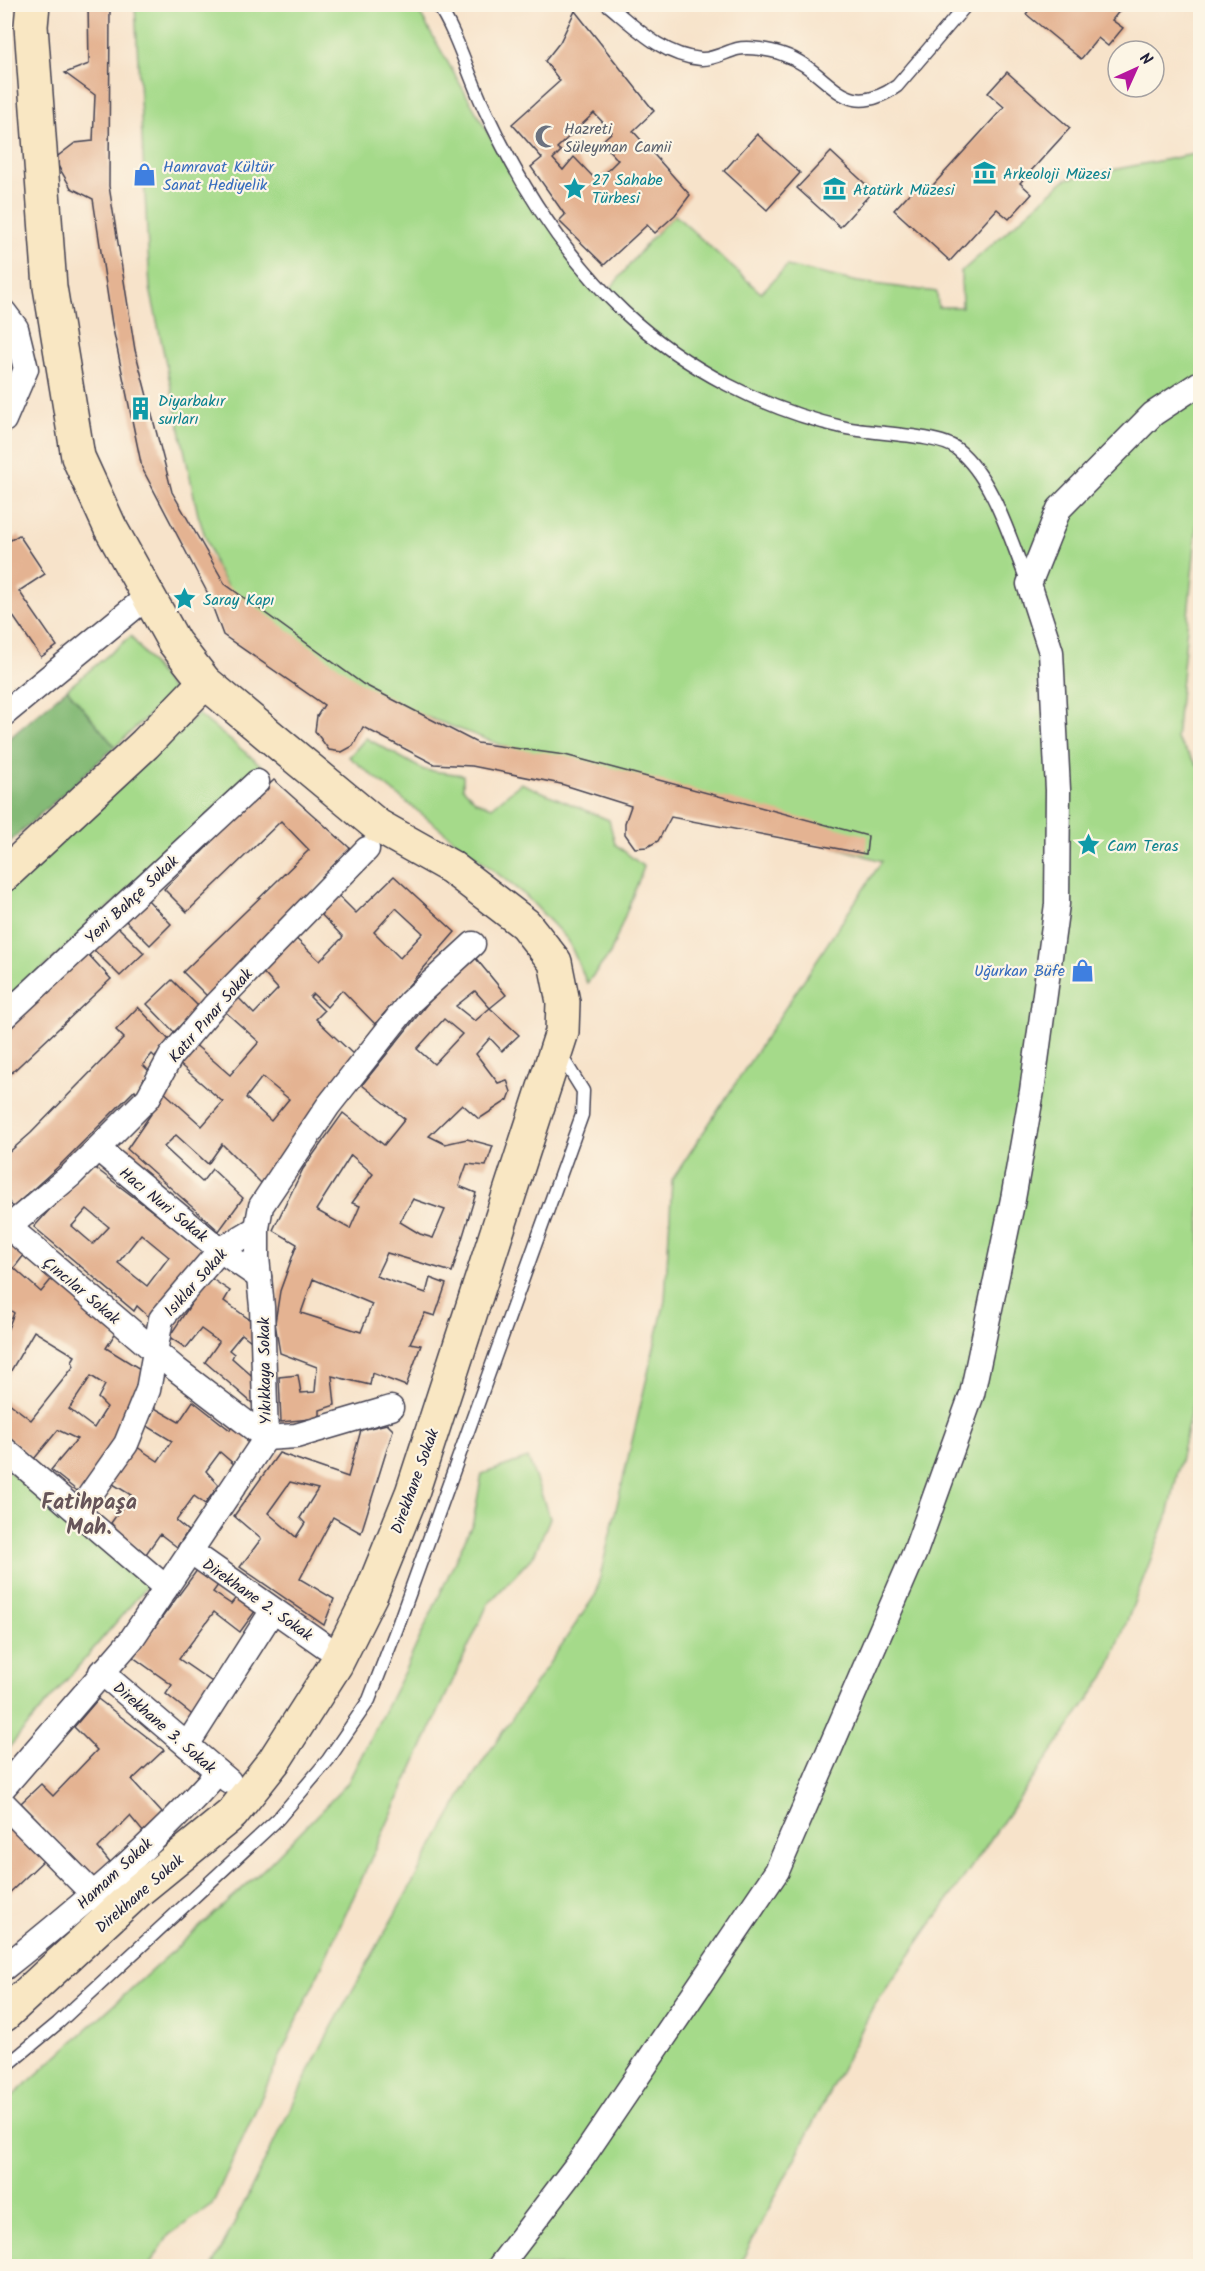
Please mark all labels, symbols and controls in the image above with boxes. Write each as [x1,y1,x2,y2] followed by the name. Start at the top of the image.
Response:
[1106,39,1166,99] north arrow
[1133,47,1158,72] text: N
[564,117,673,160] place label: Hazreti Süleyman Camii
[533,124,559,150] mosque icon: Hazreti Süleyman Camii
[163,155,276,198] place label: Hamravat Kültür Sanat Hediyelik
[972,160,998,186] museum icon: Arkeoloji Müzesi
[132,162,158,188] shop icon: Hamravat Kültür Sanat Hediyelik
[1003,162,1112,187] place label: Arkeoloji Müzesi
[592,168,663,211] place label: 27 Sahabe Türbesi
[561,175,587,201] place icon: 27 Sahabe Türbesi
[822,176,848,202] museum icon: Atatürk Müzesi
[853,178,956,203] place label: Atatürk Müzesi
[158,389,227,432] place label: Diyarbakır surları
[127,396,153,422] building icon: Diyarbakır surları
[172,586,198,612] place icon: Saray Kapı
[203,588,275,613] place label: Saray Kapı
[1076,832,1102,858] place icon: Cam Teras
[1107,834,1179,859] place label: Cam Teras
[79,850,185,950] street label: Yeni Bahçe Sokak
[1070,957,1096,983] shop icon: Uğurkan Büfe
[974,959,1065,984] place label: Uğurkan Büfe
[163,963,260,1069] street label: Katır Pınar Sokak
[113,1161,213,1249] street label: Hacı Nuri Sokak
[158,1243,234,1323] street label: Isıklar Sokak
[37,1251,126,1332] street label: Çıncılar Sokak
[252,1317,279,1425] street label: Yıkıkkaya Sokak
[385,1425,446,1538] street label: Direkhane Sokak
[41,1486,137,1546] district label: Fatihpaşa Mah.
[197,1553,318,1648] street label: Direkhane 2. Sokak
[107,1676,222,1781] street label: Direkhane 3. Sokak
[71,1832,159,1916] street label: Hamam Sokak
[90,1848,190,1940] street label: Direkhane Sokak

